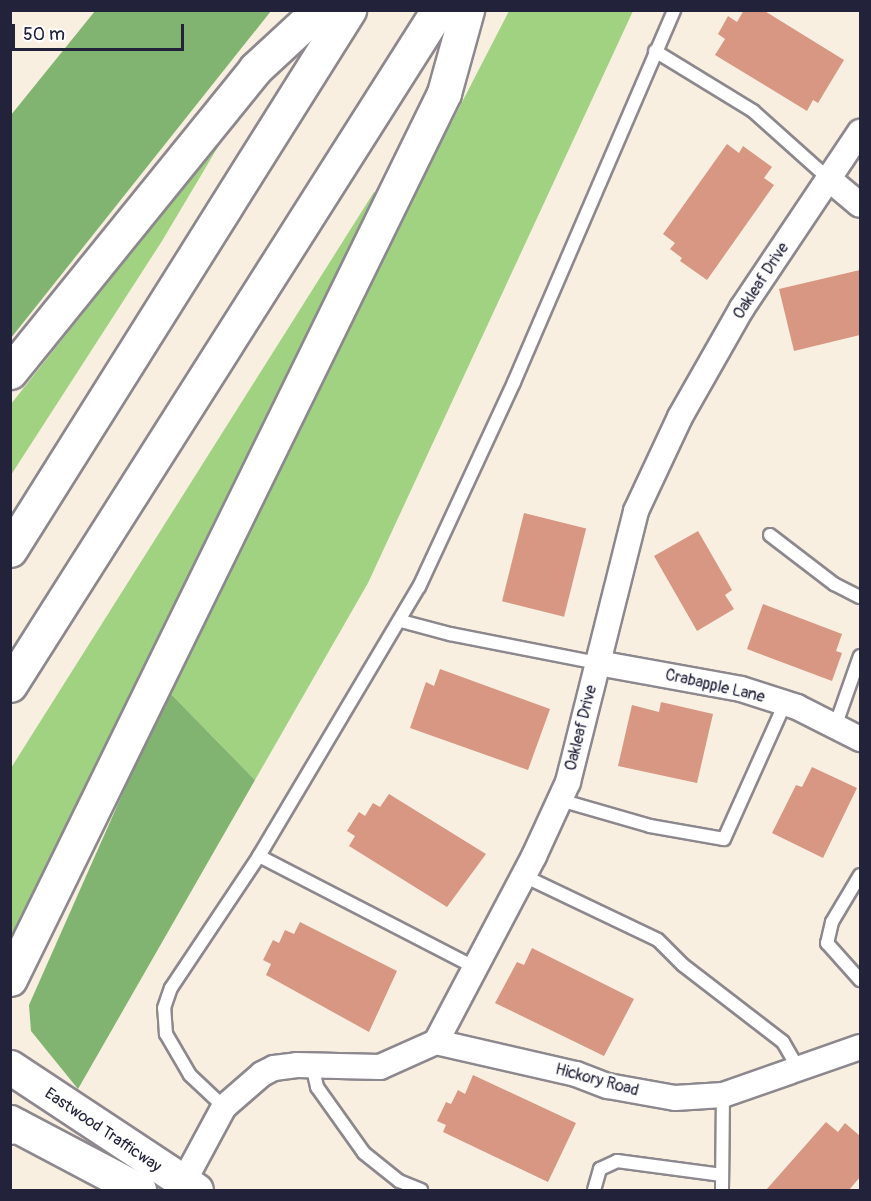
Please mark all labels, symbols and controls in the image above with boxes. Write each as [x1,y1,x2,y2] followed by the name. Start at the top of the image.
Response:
[15,12,188,50] scale bar
[23,23,65,46] text: 50 m
[729,239,793,323] street label: Oakleaf Drive
[663,665,767,707] street label: Crabapple Lane
[561,683,601,773] street label: Oakleaf Drive
[553,1060,641,1100] street label: Hickory Road
[41,1084,165,1176] street label: Eastwood Trafficway

